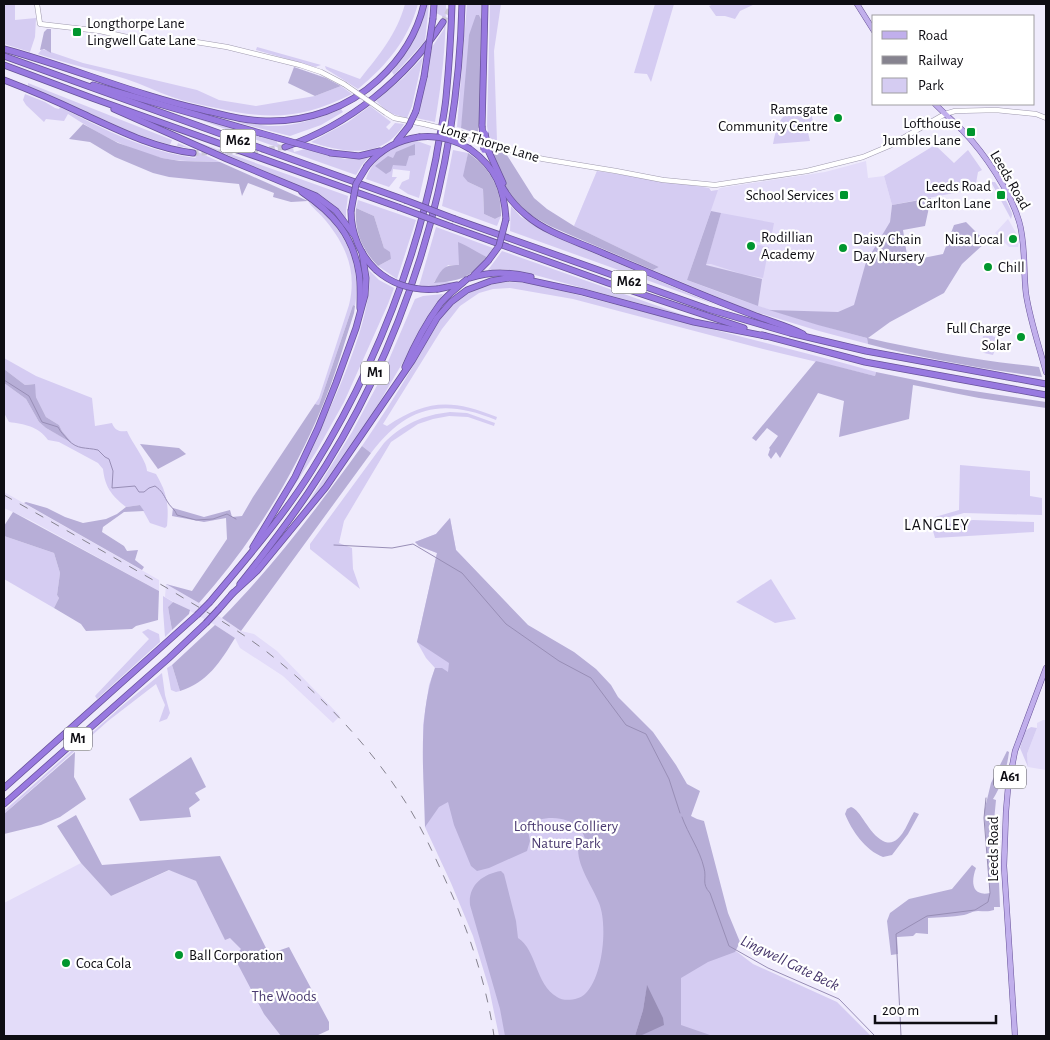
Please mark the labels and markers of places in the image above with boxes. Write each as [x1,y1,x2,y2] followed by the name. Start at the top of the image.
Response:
[87,16,196,48] place label: Longthorpe Lane Lingwell Gate Lane
[71,26,83,38] marker: Longthorpe Lane Lingwell Gate Lane
[718,102,828,134] place label: Ramsgate Community Centre
[832,112,844,124] marker: Ramsgate Community Centre
[883,116,961,148] place label: Lofthouse Jumbles Lane
[965,126,977,138] marker: Lofthouse Jumbles Lane
[918,179,991,211] place label: Leeds Road Carlton Lane
[746,188,834,203] place label: School Services
[838,189,850,201] marker: School Services
[995,189,1007,201] marker: Leeds Road Carlton Lane
[761,230,815,262] place label: Rodillian Academy
[853,232,925,264] place label: Daisy Chain Day Nursery
[945,232,1003,247] place label: Nisa Local
[1007,233,1019,245] marker: Nisa Local
[745,240,757,252] marker: Rodillian Academy
[837,242,849,254] marker: Daisy Chain Day Nursery
[998,260,1025,275] place label: Chill
[982,261,994,273] marker: Chill
[946,321,1011,353] place label: Full Charge Solar
[1015,331,1027,343] marker: Full Charge Solar
[189,948,283,963] place label: Ball Corporation
[173,949,185,961] marker: Ball Corporation
[76,956,131,971] place label: Coca Cola
[60,957,72,969] marker: Coca Cola

